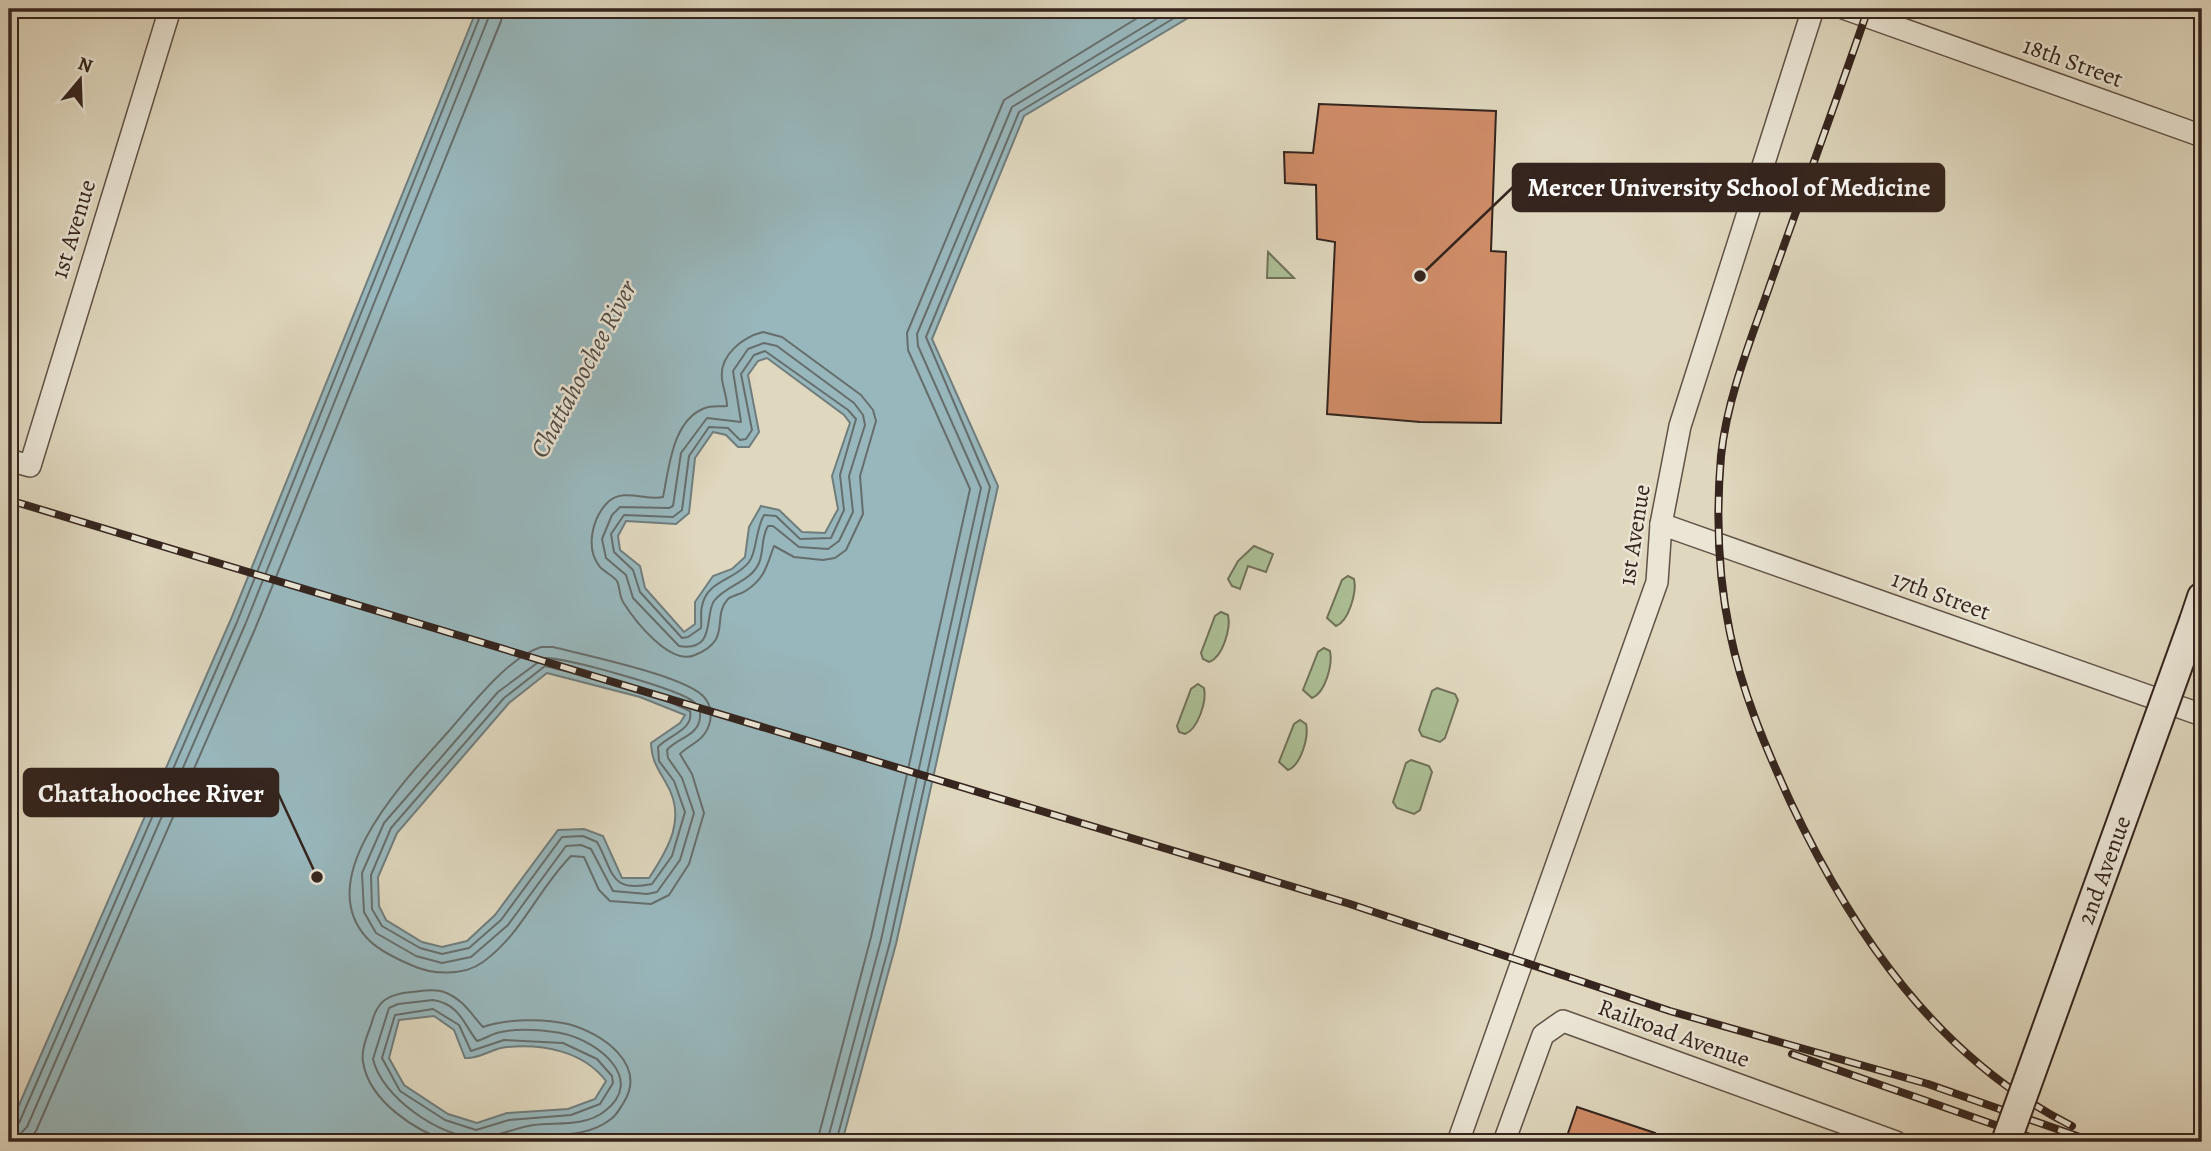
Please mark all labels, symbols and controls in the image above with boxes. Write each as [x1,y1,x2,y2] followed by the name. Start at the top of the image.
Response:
[2018,29,2128,95] street label: 18th Street
[46,46,116,116] north arrow
[74,50,96,79] text: N
[1513,164,1944,211] callout: Mercer University School of Medicine
[1528,170,1930,205] text: Mercer University School of Medicine
[43,176,103,282] street label: 1st Avenue
[522,274,645,464] water label: Chattahoochee River
[1610,482,1658,588] street label: 1st Avenue
[1887,562,1995,628] street label: 17th Street
[24,769,278,816] callout: Chattahoochee River
[38,776,264,811] text: Chattahoochee River
[2070,811,2138,929] street label: 2nd Avenue
[1594,991,1754,1075] street label: Railroad Avenue

